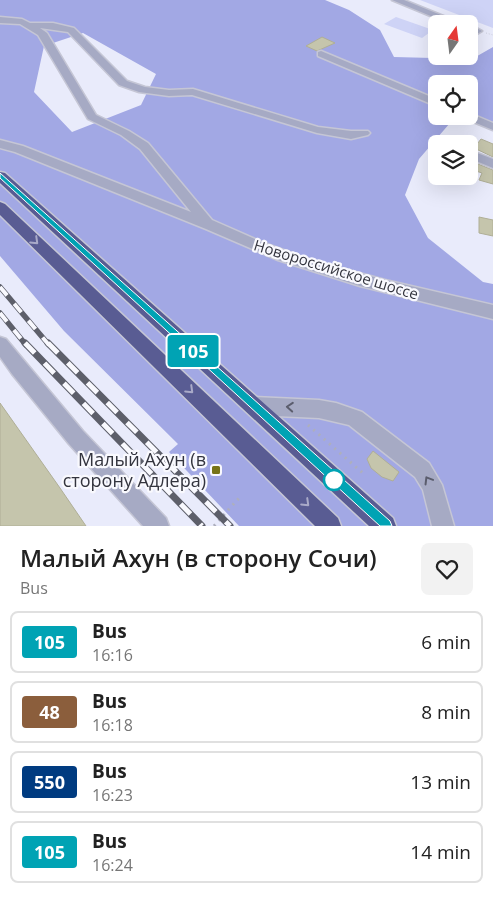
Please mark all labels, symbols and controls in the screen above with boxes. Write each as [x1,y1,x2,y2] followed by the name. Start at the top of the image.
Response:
[428,15,478,65] north arrow
[428,15,478,185] map controls
[428,75,478,125] button: locate
[428,135,478,185] button: layers
[29,235,38,244] one-way arrow
[252,235,421,304] street label: Новороссийское шоссе
[164,335,222,367] line badge: 105
[178,339,208,363] text: 105
[184,384,193,393] one-way arrow
[286,402,294,413] one-way arrow
[63,447,206,492] place label: Малый Ахун (в сторону Адлера)
[210,464,222,476] marker: Малый Ахун (в сторону Адлера)
[323,469,345,491] unlabelled marker
[425,476,435,485] one-way arrow
[301,497,310,506] one-way arrow
[20,541,377,574] text: Малый Ахун (в сторону Сочи)
[421,543,473,595] button: heart
[20,577,48,599] text: Bus
[92,618,127,644] text: Bus
[421,629,471,655] text: 6 min
[34,630,65,654] text: 105
[92,644,133,666] text: 16:16
[92,688,127,714] text: Bus
[421,699,471,725] text: 8 min
[39,700,60,724] text: 48
[92,714,133,736] text: 16:18
[92,758,127,784] text: Bus
[410,769,471,795] text: 13 min
[34,770,65,794] text: 550
[92,784,133,806] text: 16:23
[92,828,127,854] text: Bus
[410,839,471,865] text: 14 min
[34,840,65,864] text: 105
[92,854,133,876] text: 16:24

